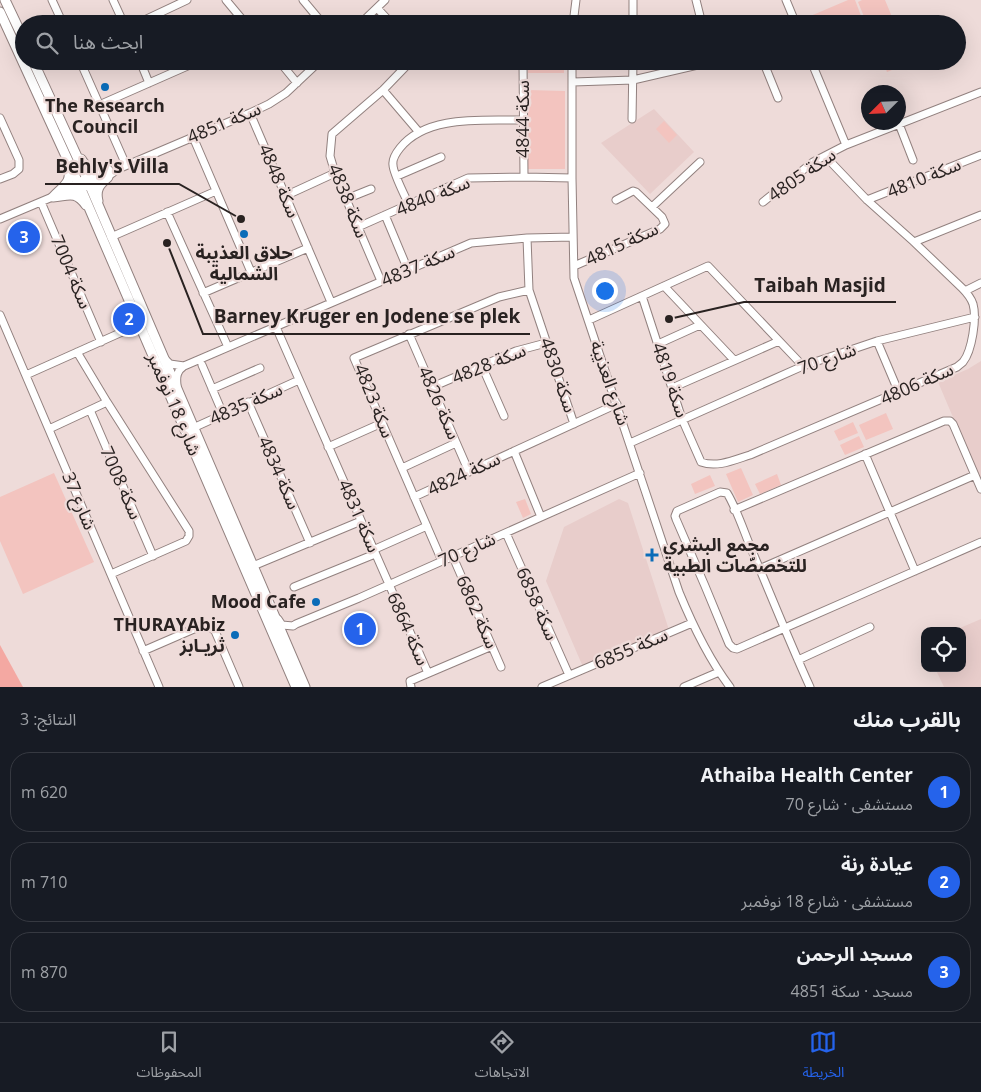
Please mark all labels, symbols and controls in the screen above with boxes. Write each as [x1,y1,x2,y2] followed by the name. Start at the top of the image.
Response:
[15,15,966,70] search box
[33,29,61,57] icon: search
[73,29,143,55] text: ابحث هنا
[510,80,534,158] street label: سكة 4844
[99,81,111,93] marker: The Research Council
[861,85,906,130] north arrow
[45,93,165,138] place label: The Research Council
[183,96,264,148] street label: سكة 4851
[254,140,306,221] street label: سكة 4848
[763,142,840,206] street label: سكة 4805
[45,150,179,184] callout: Behly's Villa
[883,151,964,203] street label: سكة 4810
[55,153,169,179] text: Behly's Villa
[323,160,375,241] street label: سكة 4838
[392,169,473,221] street label: سكة 4840
[581,216,662,270] street label: سكة 4815
[8,218,40,256] pin: 3
[238,228,250,240] marker: حلاق العذيبة الشمالية
[46,231,98,312] street label: سكة 7004
[377,239,458,291] street label: سكة 4837
[195,240,293,285] place label: حلاق العذيبة الشمالية
[744,268,896,302] callout: Taibah Masjid
[754,272,886,298] text: Taibah Masjid
[592,278,618,304] your location
[113,300,145,338] pin: 2
[203,300,530,334] callout: Barney Kruger en Jodene se plek
[214,303,521,329] text: Barney Kruger en Jodene se plek
[535,334,583,415] street label: سكة 4830
[794,336,860,382] street label: شارع 70
[448,337,529,389] street label: سكة 4828
[582,337,637,429] street label: شارع العذيبة
[647,339,695,420] street label: سكة 4819
[139,347,207,460] street label: شارع 18 نوفمبر
[876,356,957,410] street label: سكة 4806
[349,360,401,441] street label: سكة 4823
[413,362,467,443] street label: سكة 4826
[205,376,286,430] street label: سكة 4835
[253,432,307,513] street label: سكة 4834
[95,442,149,523] street label: سكة 7008
[423,446,504,500] street label: سكة 4824
[54,468,103,534] street label: شارع 37
[333,475,387,556] street label: سكة 4831
[434,526,500,575] street label: شارع 70
[663,532,807,577] place label: مجمع البشرى للتخصصّات الطبية
[645,548,659,562] marker: مجمع البشرى للتخصصّات الطبية
[511,563,565,644] street label: سكة 6858
[451,571,505,652] street label: سكة 6862
[382,588,436,669] street label: سكة 6864
[211,589,306,613] place label: Mood Cafe
[310,596,322,608] marker: Mood Cafe
[344,610,376,648] pin: 1
[114,612,225,657] place label: THURAYAbiz ثريـابز
[590,622,671,674] street label: سكة 6855
[921,627,966,672] map controls
[921,627,966,672] button: locate
[229,629,241,641] marker: THURAYAbiz ثريـابز
[853,705,961,733] text: بالقرب منك
[20,708,76,730] text: النتائج: 3
[701,762,913,788] text: Athaiba Health Center
[21,781,67,803] text: 620 m
[939,781,949,803] text: 1
[786,793,913,815] text: مستشفى · شارع 70
[841,851,913,877] text: عيادة رنة
[21,871,67,893] text: 710 m
[939,871,949,893] text: 2
[741,890,913,912] text: مستشفى · شارع 18 نوفمبر
[797,941,913,967] text: مسجد الرحمن
[21,961,67,983] text: 870 m
[939,961,949,983] text: 3
[791,980,913,1002] text: مسجد · سكة 4851
[137,1028,202,1087] tab: المحفوظات
[475,1028,529,1087] tab: الاتجاهات
[802,1028,844,1087] tab: الخريطة

